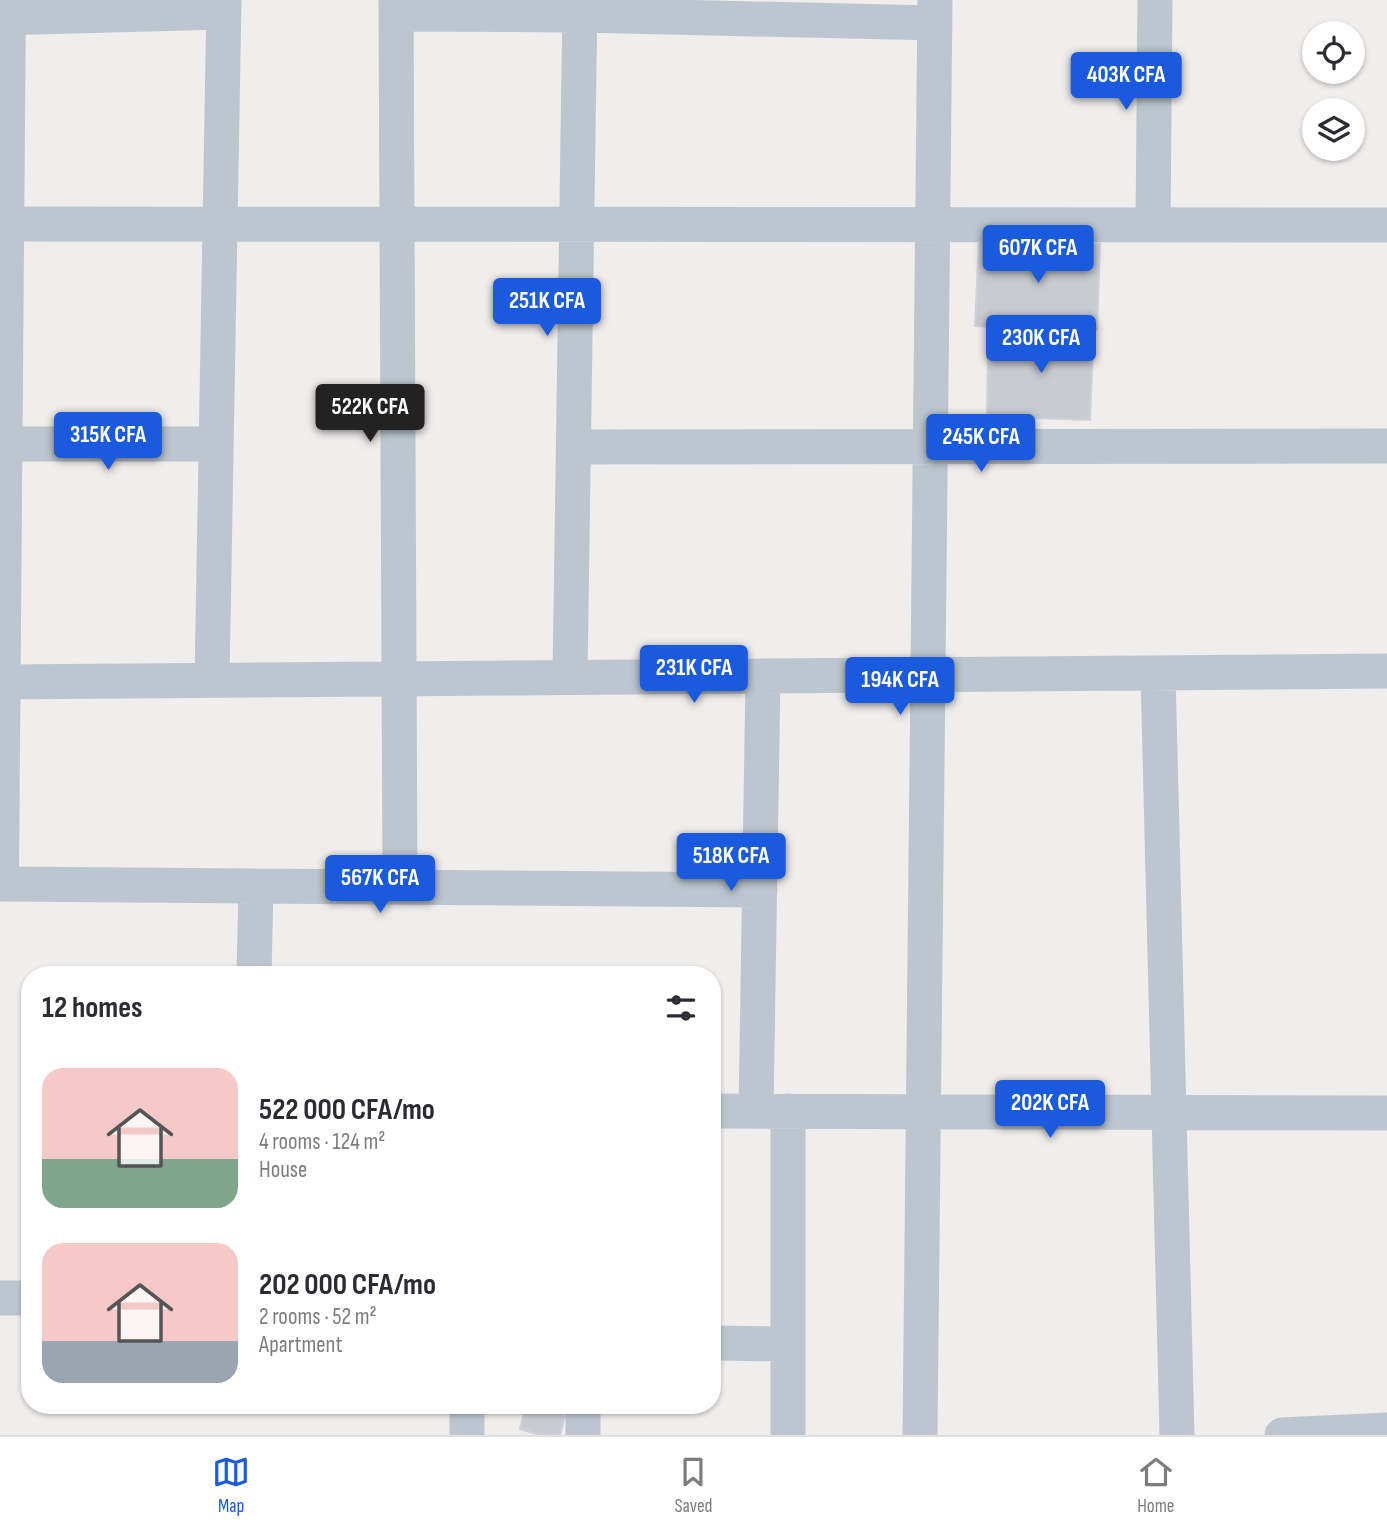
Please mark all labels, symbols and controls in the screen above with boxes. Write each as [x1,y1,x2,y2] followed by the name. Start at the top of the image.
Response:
[1302,21,1365,161] map controls
[1302,21,1365,84] button: locate
[1054,52,1198,112] pin: 403K CFA
[1087,61,1165,89] text: 403K CFA
[1302,98,1365,161] button: layers
[966,226,1110,285] pin: 607K CFA
[999,234,1077,262] text: 607K CFA
[475,278,619,338] pin: 251K CFA
[509,287,585,315] text: 251K CFA
[969,316,1113,375] pin: 230K CFA
[1002,324,1080,352] text: 230K CFA
[298,384,442,444] pin: 522K CFA
[332,393,408,421] text: 522K CFA
[36,412,180,472] pin: 315K CFA
[909,414,1053,474] pin: 245K CFA
[70,421,146,449] text: 315K CFA
[942,423,1020,451] text: 245K CFA
[622,646,766,705] pin: 231K CFA
[656,654,732,682] text: 231K CFA
[828,658,972,717] pin: 194K CFA
[861,666,939,694] text: 194K CFA
[659,834,803,893] pin: 518K CFA
[693,842,769,870] text: 518K CFA
[308,856,452,915] pin: 567K CFA
[341,864,419,892] text: 567K CFA
[662,989,700,1027] icon: filters
[42,990,143,1026] text: 12 homes
[978,1080,1122,1140] pin: 202K CFA
[1011,1089,1089,1117] text: 202K CFA
[259,1092,435,1128] text: 522 000 CFA/mo
[98,1096,182,1180] icon: home
[259,1128,385,1156] text: 4 rooms · 124 m²
[259,1156,307,1184] text: House
[259,1267,436,1303] text: 202 000 CFA/mo
[98,1271,182,1355] icon: home
[259,1303,377,1331] text: 2 rooms · 52 m²
[259,1331,343,1359] text: Apartment
[212,1453,250,1518] tab: Map
[674,1453,713,1518] tab: Saved
[1137,1453,1175,1518] tab: Home

